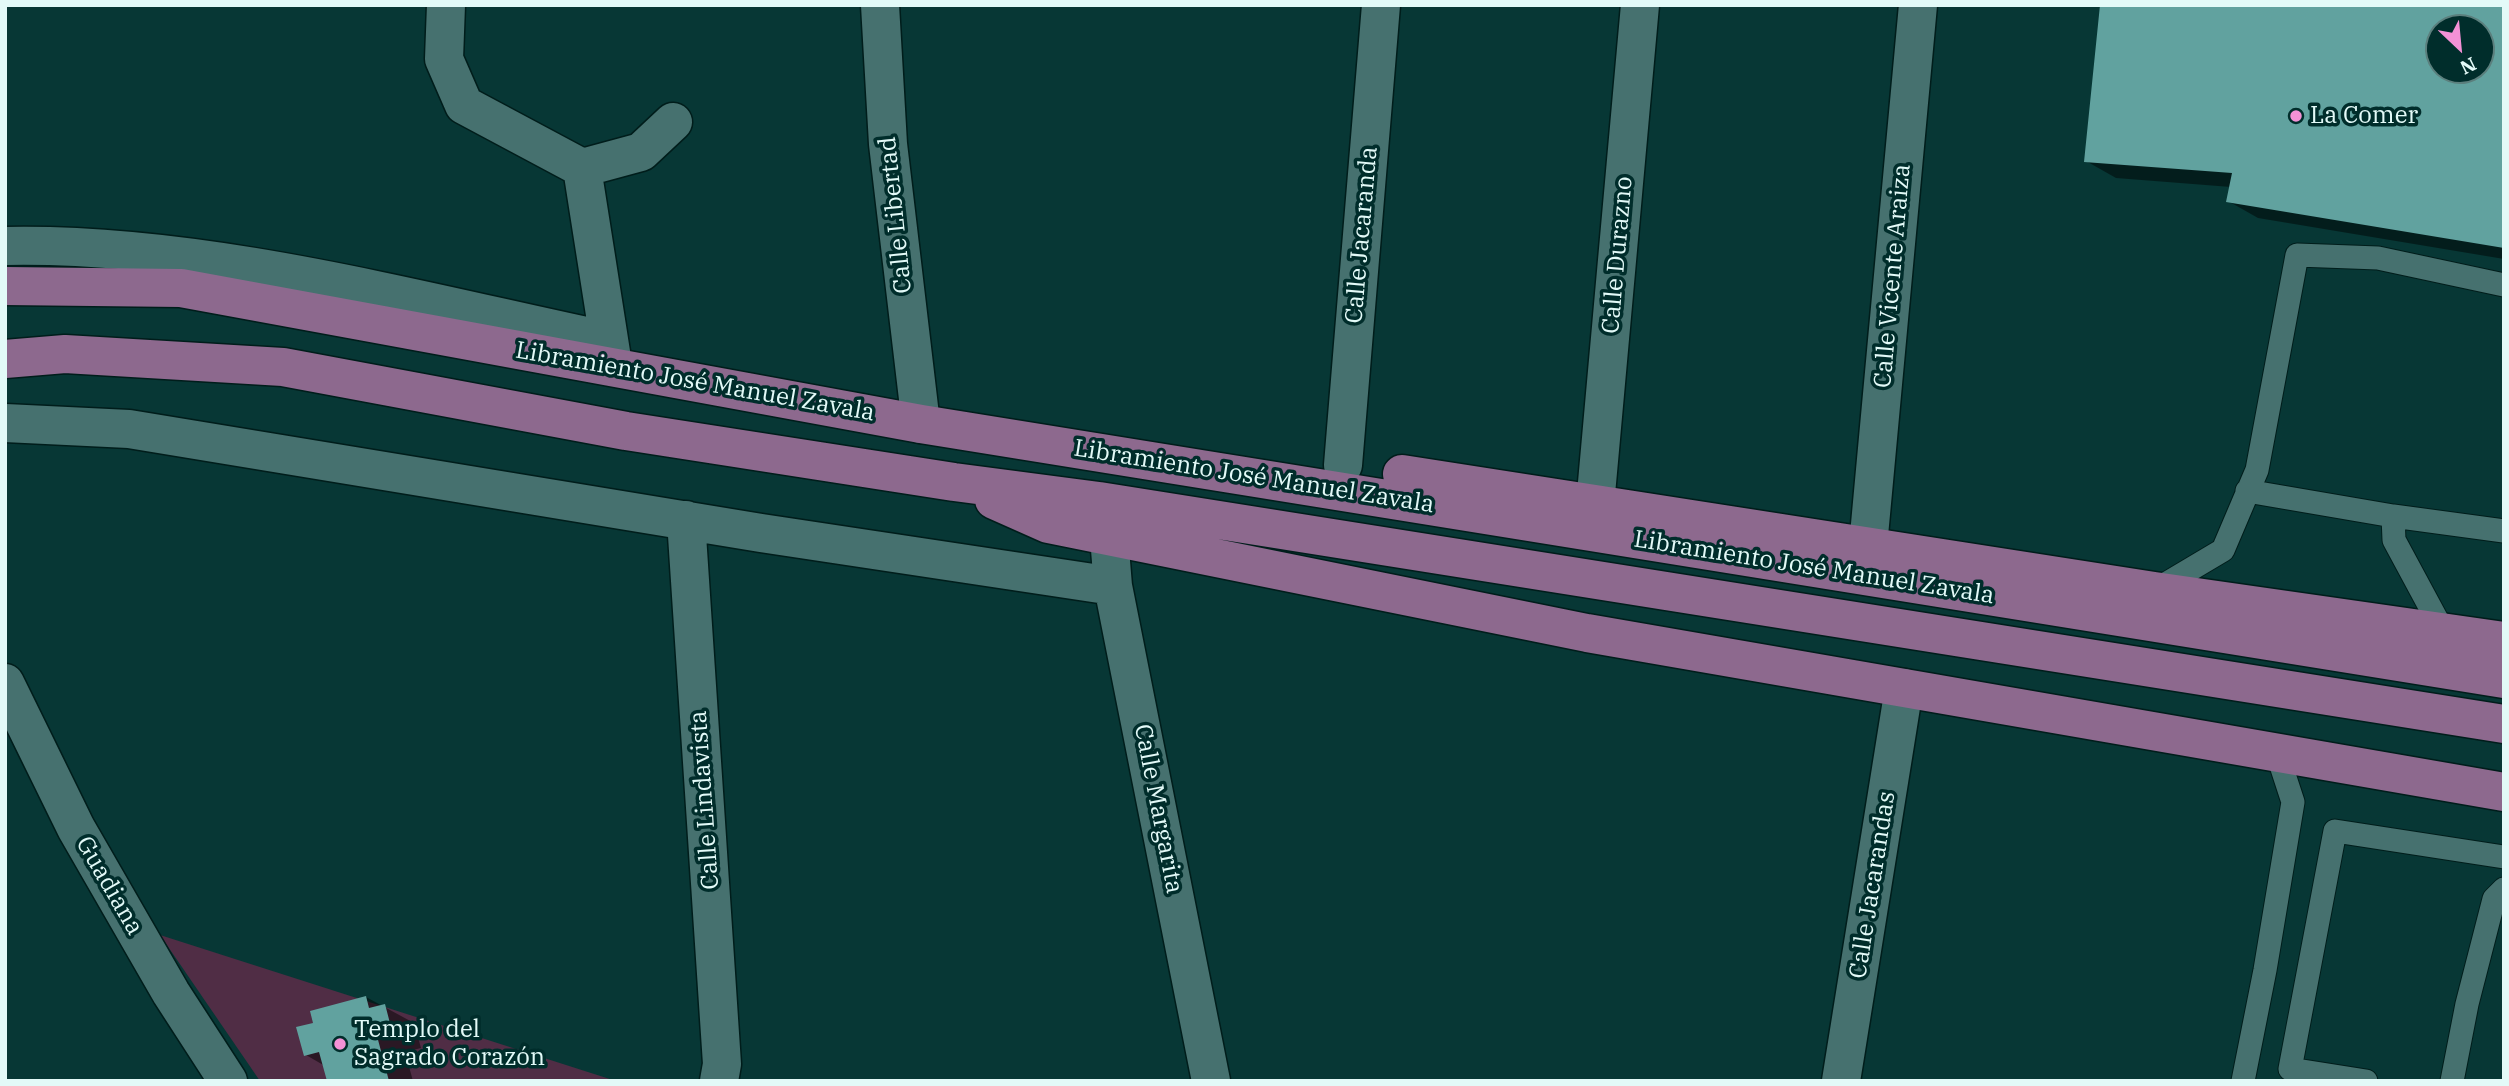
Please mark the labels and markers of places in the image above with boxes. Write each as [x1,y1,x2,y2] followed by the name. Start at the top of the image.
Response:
[2310,102,2418,130] place label: La Comer
[2288,108,2304,124] marker: La Comer
[354,1016,545,1072] place label: Templo del Sagrado Corazón
[332,1036,348,1052] marker: Templo del Sagrado Corazón

